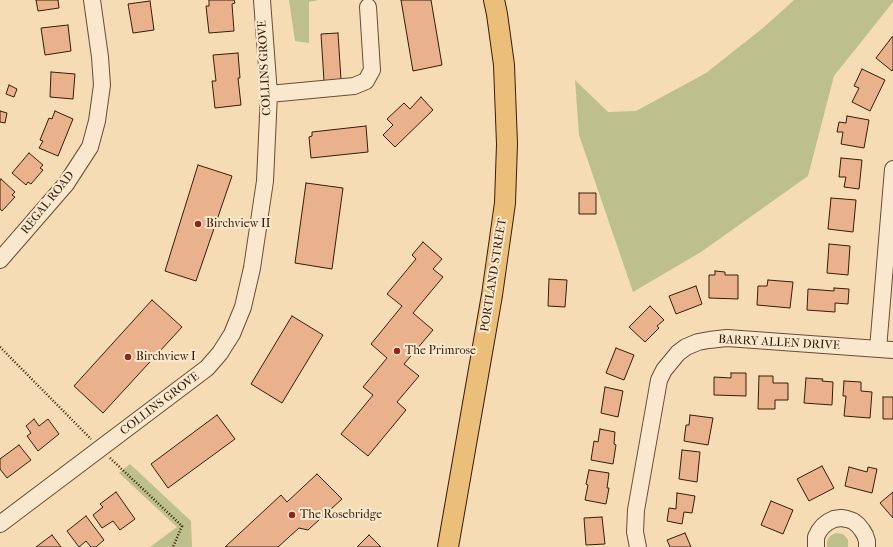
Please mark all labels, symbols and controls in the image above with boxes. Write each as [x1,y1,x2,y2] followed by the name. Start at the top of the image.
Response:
[255,20,275,116] street label: COLLINS GROVE
[18,169,78,237] street label: REGAL ROAD
[206,217,270,231] place label: Birchview II
[478,217,510,333] street label: PORTLAND STREET
[193,219,203,229] marker: Birchview II
[718,333,840,353] street label: BARRY ALLEN DRIVE
[405,344,476,358] place label: The Primrose
[392,346,402,356] marker: The Primrose
[136,350,196,364] place label: Birchview I
[123,352,133,362] marker: Birchview I
[118,369,202,439] street label: COLLINS GROVE
[300,508,382,522] place label: The Rosebridge
[287,510,297,520] marker: The Rosebridge

